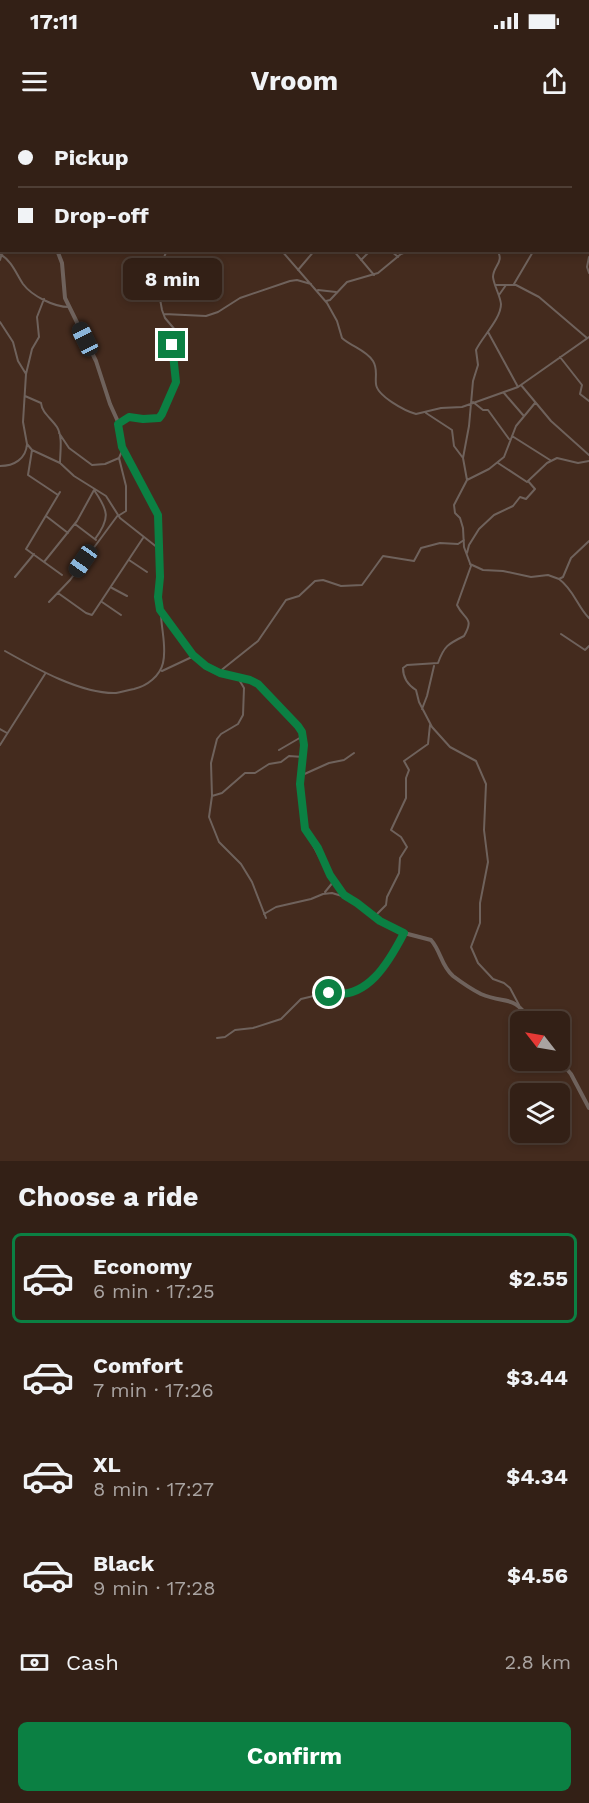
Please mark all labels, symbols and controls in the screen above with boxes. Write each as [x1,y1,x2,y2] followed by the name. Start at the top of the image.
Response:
[30,9,78,34] text: 17:11
[18,65,51,98] icon: menu
[251,65,338,97] text: Vroom
[538,65,571,98] icon: share
[54,145,129,170] text: Pickup
[54,203,149,228] text: Drop-off
[122,258,222,300] callout: 8 min
[145,267,200,291] text: 8 min
[69,319,101,359] car
[158,331,185,358] route end
[65,541,101,581] car
[315,979,342,1006] route start
[510,1011,570,1071] north arrow
[510,1011,570,1143] map controls
[510,1083,570,1143] button: layers
[18,1181,198,1213] text: Choose a ride
[21,1251,75,1305] icon: car
[93,1254,192,1279] text: Economy
[509,1266,568,1291] text: $2.55
[93,1279,215,1303] text: 6 min · 17:25
[21,1350,75,1404] icon: car
[93,1353,183,1378] text: Comfort
[506,1365,568,1390] text: $3.44
[93,1378,214,1402] text: 7 min · 17:26
[21,1449,75,1503] icon: car
[93,1452,121,1477] text: XL
[506,1464,568,1489] text: $4.34
[93,1477,214,1501] text: 8 min · 17:27
[21,1548,75,1602] icon: car
[93,1551,154,1576] text: Black
[507,1563,568,1588] text: $4.56
[93,1576,216,1600] text: 9 min · 17:28
[18,1646,51,1679] icon: cash
[66,1650,119,1675] text: Cash
[504,1650,571,1674] text: 2.8 km
[18,1722,571,1791] button: Confirm

